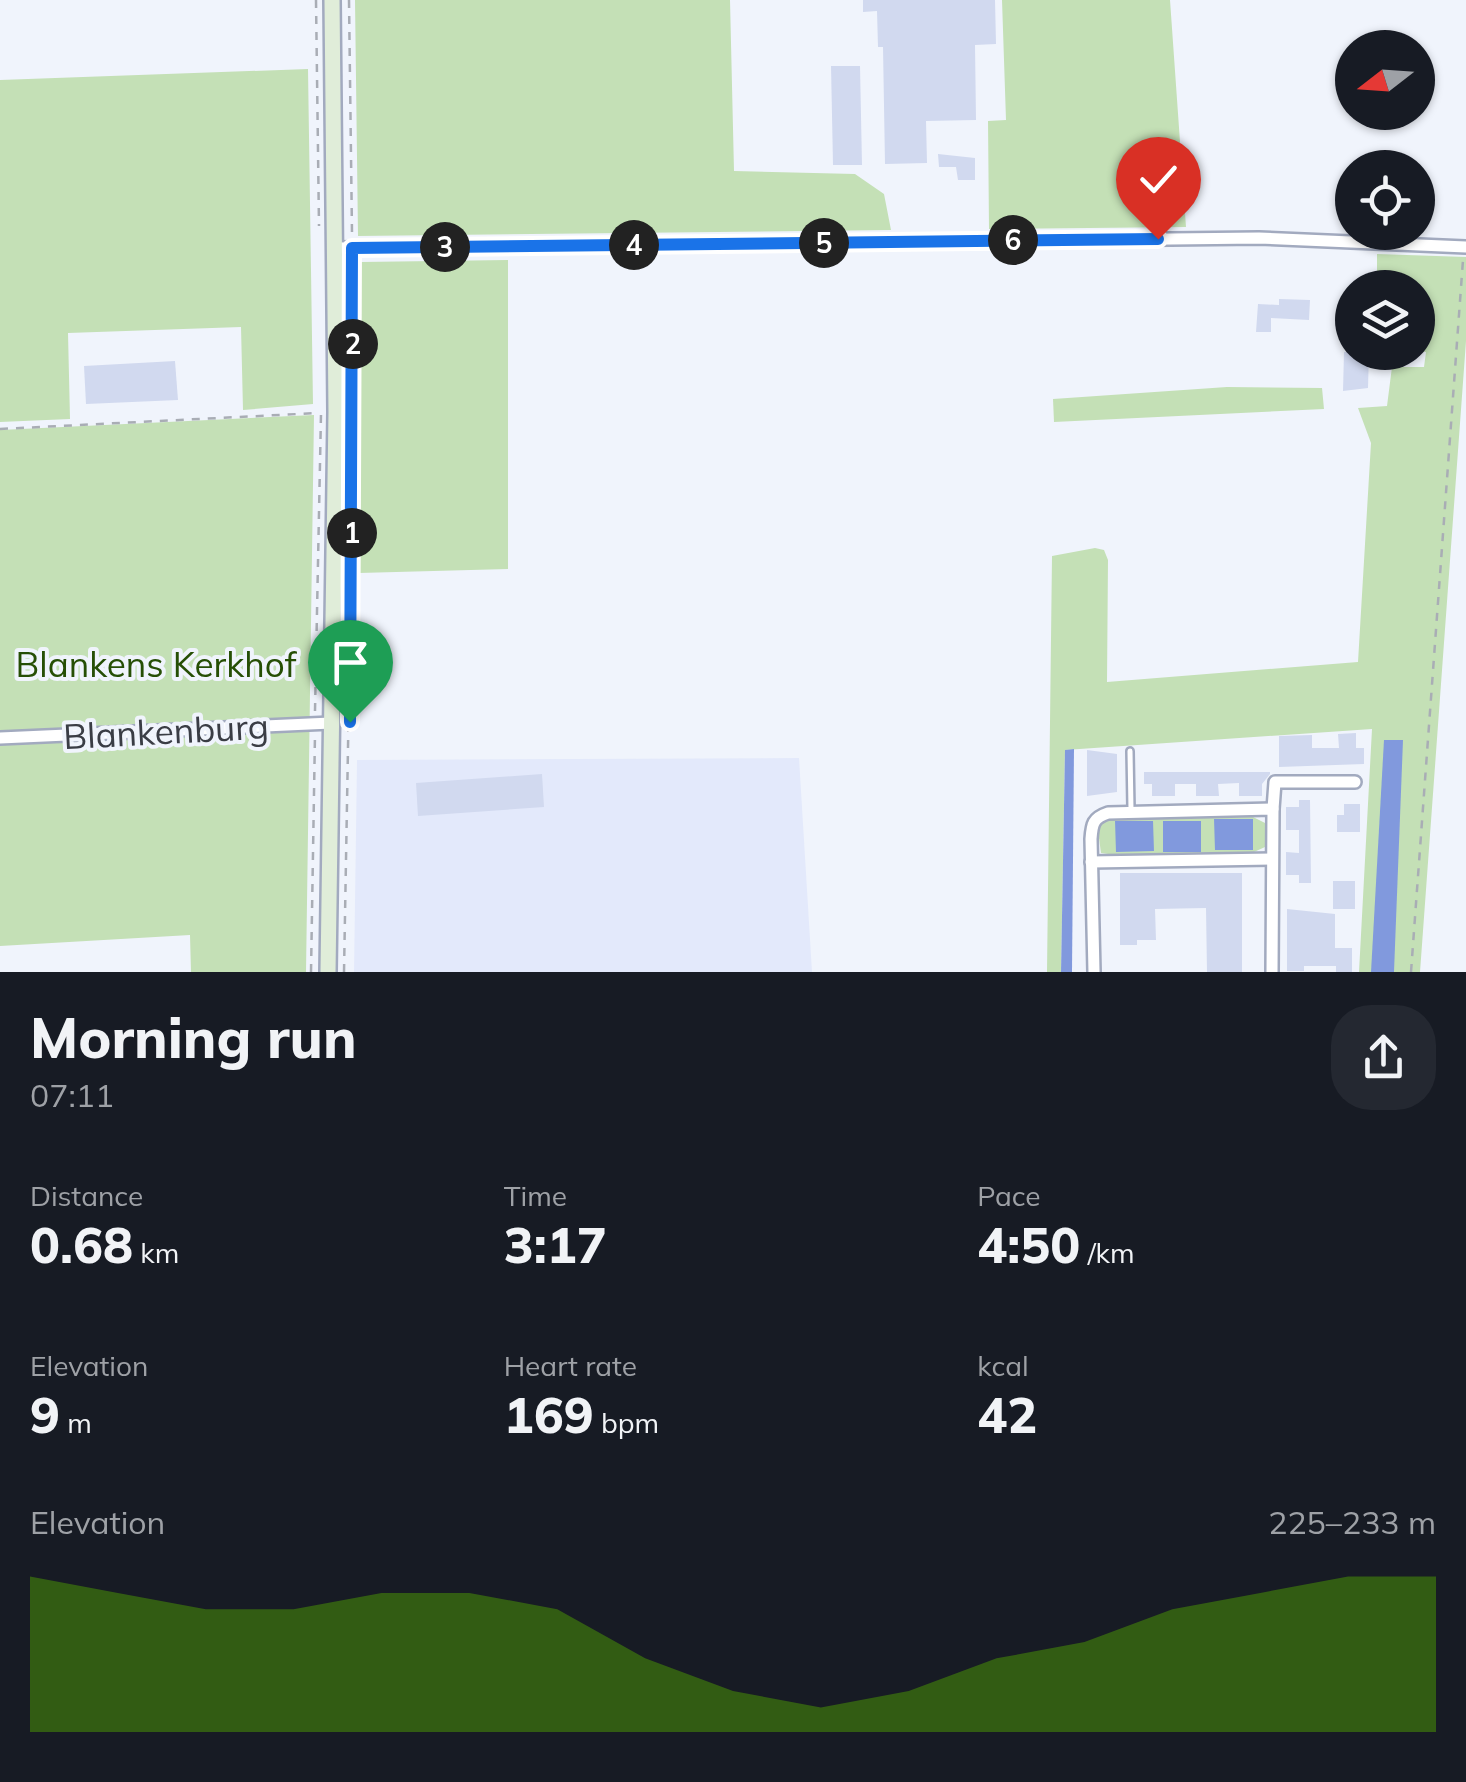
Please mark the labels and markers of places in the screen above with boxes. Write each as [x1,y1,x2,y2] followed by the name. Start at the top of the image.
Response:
[1116,137,1201,240] pin
[988,215,1038,265] pin: 6
[799,218,849,268] pin: 5
[609,220,659,270] pin: 4
[420,222,470,272] pin: 3
[328,319,378,369] pin: 2
[327,508,377,558] pin: 1
[308,620,393,723] pin

